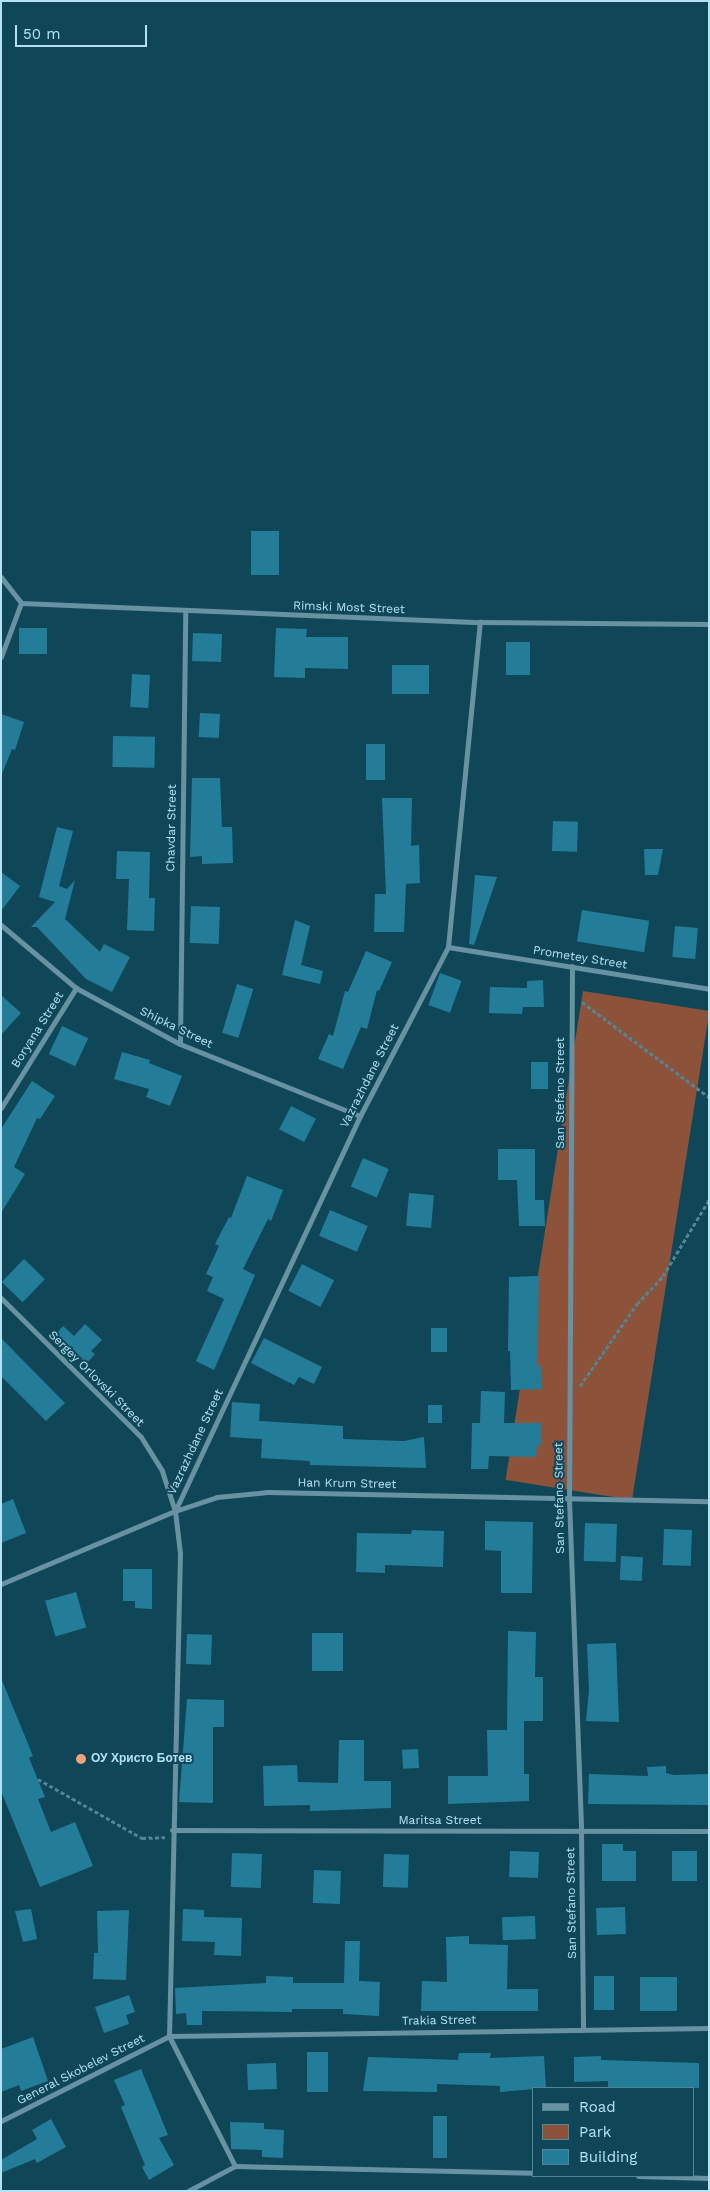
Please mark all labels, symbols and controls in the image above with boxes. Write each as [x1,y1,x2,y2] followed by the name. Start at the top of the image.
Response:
[18,15,150,47] scale bar
[23,25,60,43] text: 50 m
[293,599,405,617] street label: Rimski Most Street
[164,784,180,872] street label: Chavdar Street
[532,943,628,973] street label: Prometey Street
[9,989,67,1071] street label: Boryana Street
[137,1004,215,1052] street label: Shipka Street
[338,1022,402,1130] street label: Vazrazhdane Street
[554,1037,568,1149] street label: San Stefano Street
[45,1328,147,1430] street label: Sergey Orlovski Street
[165,1387,227,1497] street label: Vazrazhdane Street
[552,1442,568,1554] street label: San Stefano Street
[297,1476,397,1492] street label: Han Krum Street
[91,1752,192,1766] place label: ОУ Христо Ботев
[75,1753,87,1765] marker: ОУ Христо Ботев
[398,1814,482,1828] street label: Maritsa Street
[564,1847,580,1959] street label: San Stefano Street
[401,2013,477,2029] street label: Trakia Street
[14,2031,148,2109] street label: General Skobelev Street
[532,2087,695,2177] legend
[579,2098,616,2116] text: Road
[579,2123,611,2141] text: Park
[579,2148,637,2166] text: Building

